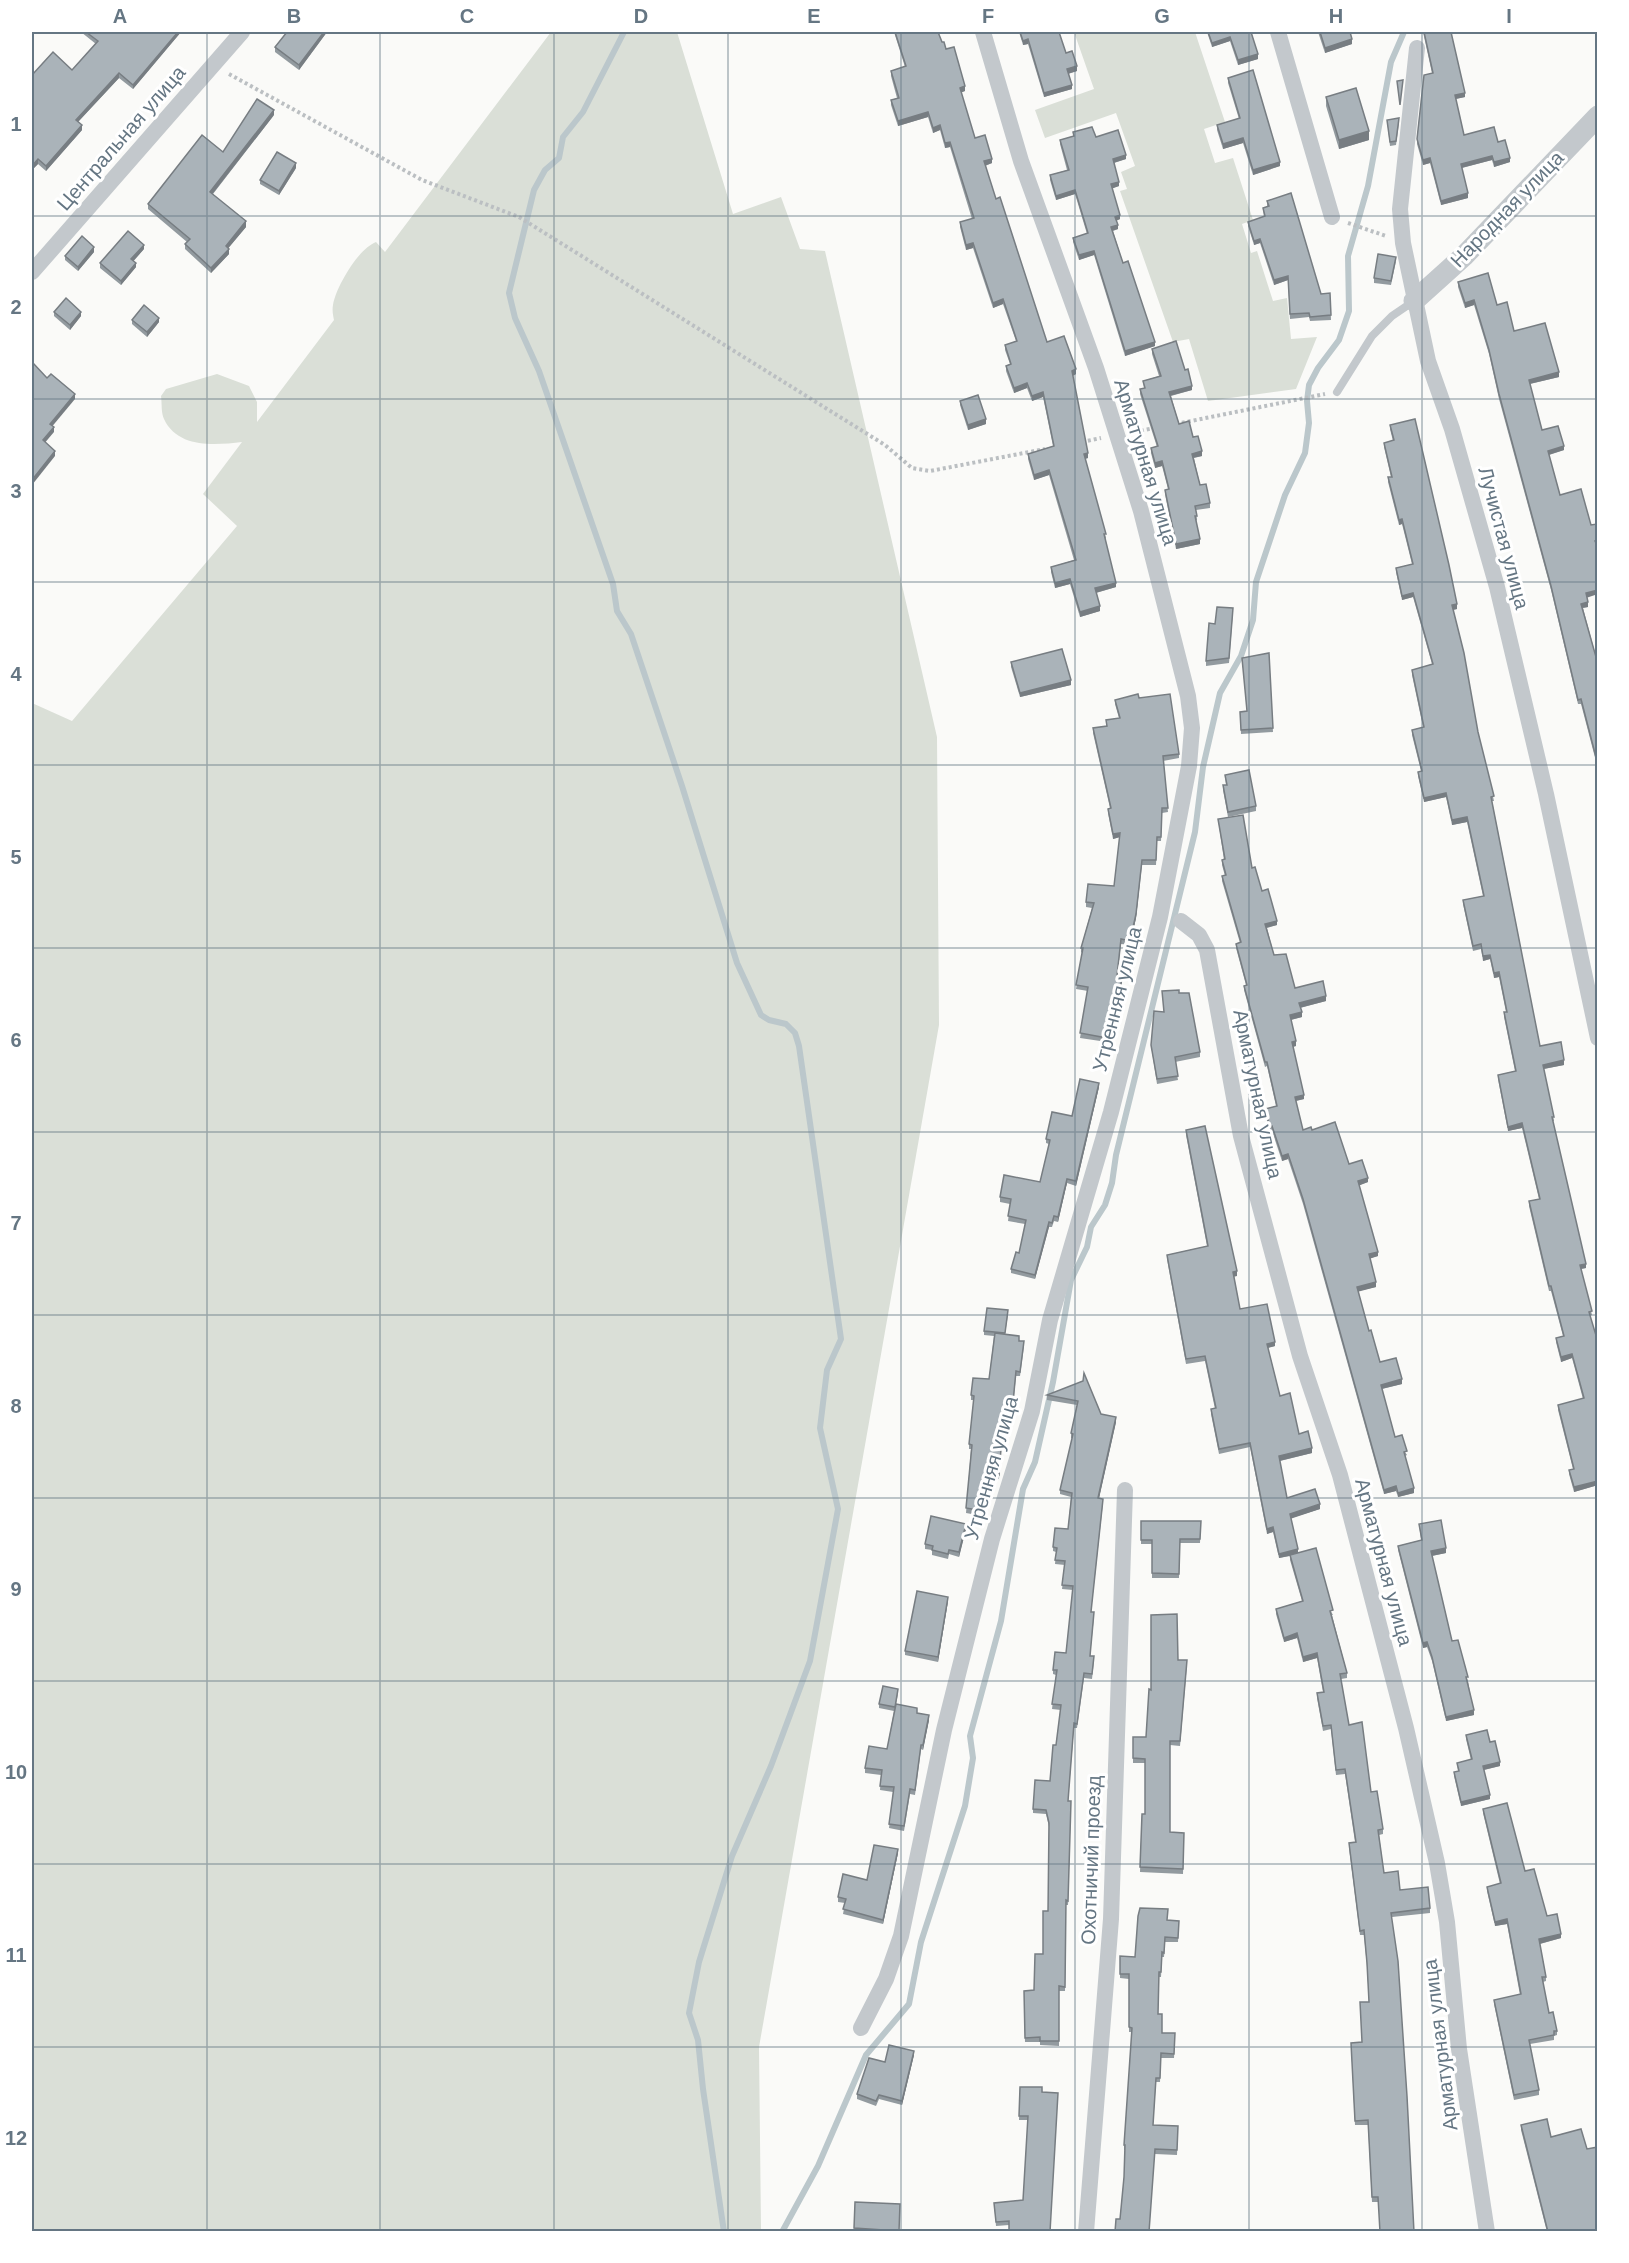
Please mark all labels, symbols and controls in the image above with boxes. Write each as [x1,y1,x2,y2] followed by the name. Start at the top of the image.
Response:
[113,5,127,27] text: A
[287,5,301,27] text: B
[460,5,474,27] text: C
[634,5,648,27] text: D
[807,5,821,27] text: E
[982,5,994,27] text: F
[1154,5,1170,27] text: G
[1329,5,1343,27] text: H
[1506,5,1512,27] text: I
[52,61,190,215] street label: Центральная улица
[10,113,22,135] text: 1
[1446,146,1569,272] street label: Народная улица
[10,296,22,318] text: 2
[1110,376,1182,549] street label: Арматурная улица
[1474,464,1534,612] street label: Лучистая улица
[10,480,22,502] text: 3
[10,663,22,685] text: 4
[10,846,22,868] text: 5
[1088,923,1146,1074] street label: Утренняя улица
[1229,1007,1287,1182] street label: Арматурная улица
[10,1029,22,1051] text: 6
[10,1212,22,1234] text: 7
[960,1393,1022,1542] street label: Утренняя улица
[10,1395,22,1417] text: 8
[1351,1476,1417,1649] street label: Арматурная улица
[10,1578,22,1600] text: 9
[5,1761,27,1783] text: 10
[1077,1775,1105,1945] street label: Охотничий проезд
[5,1944,27,1966] text: 11
[1418,1957,1461,2132] street label: Арматурная улица
[5,2127,27,2149] text: 12

